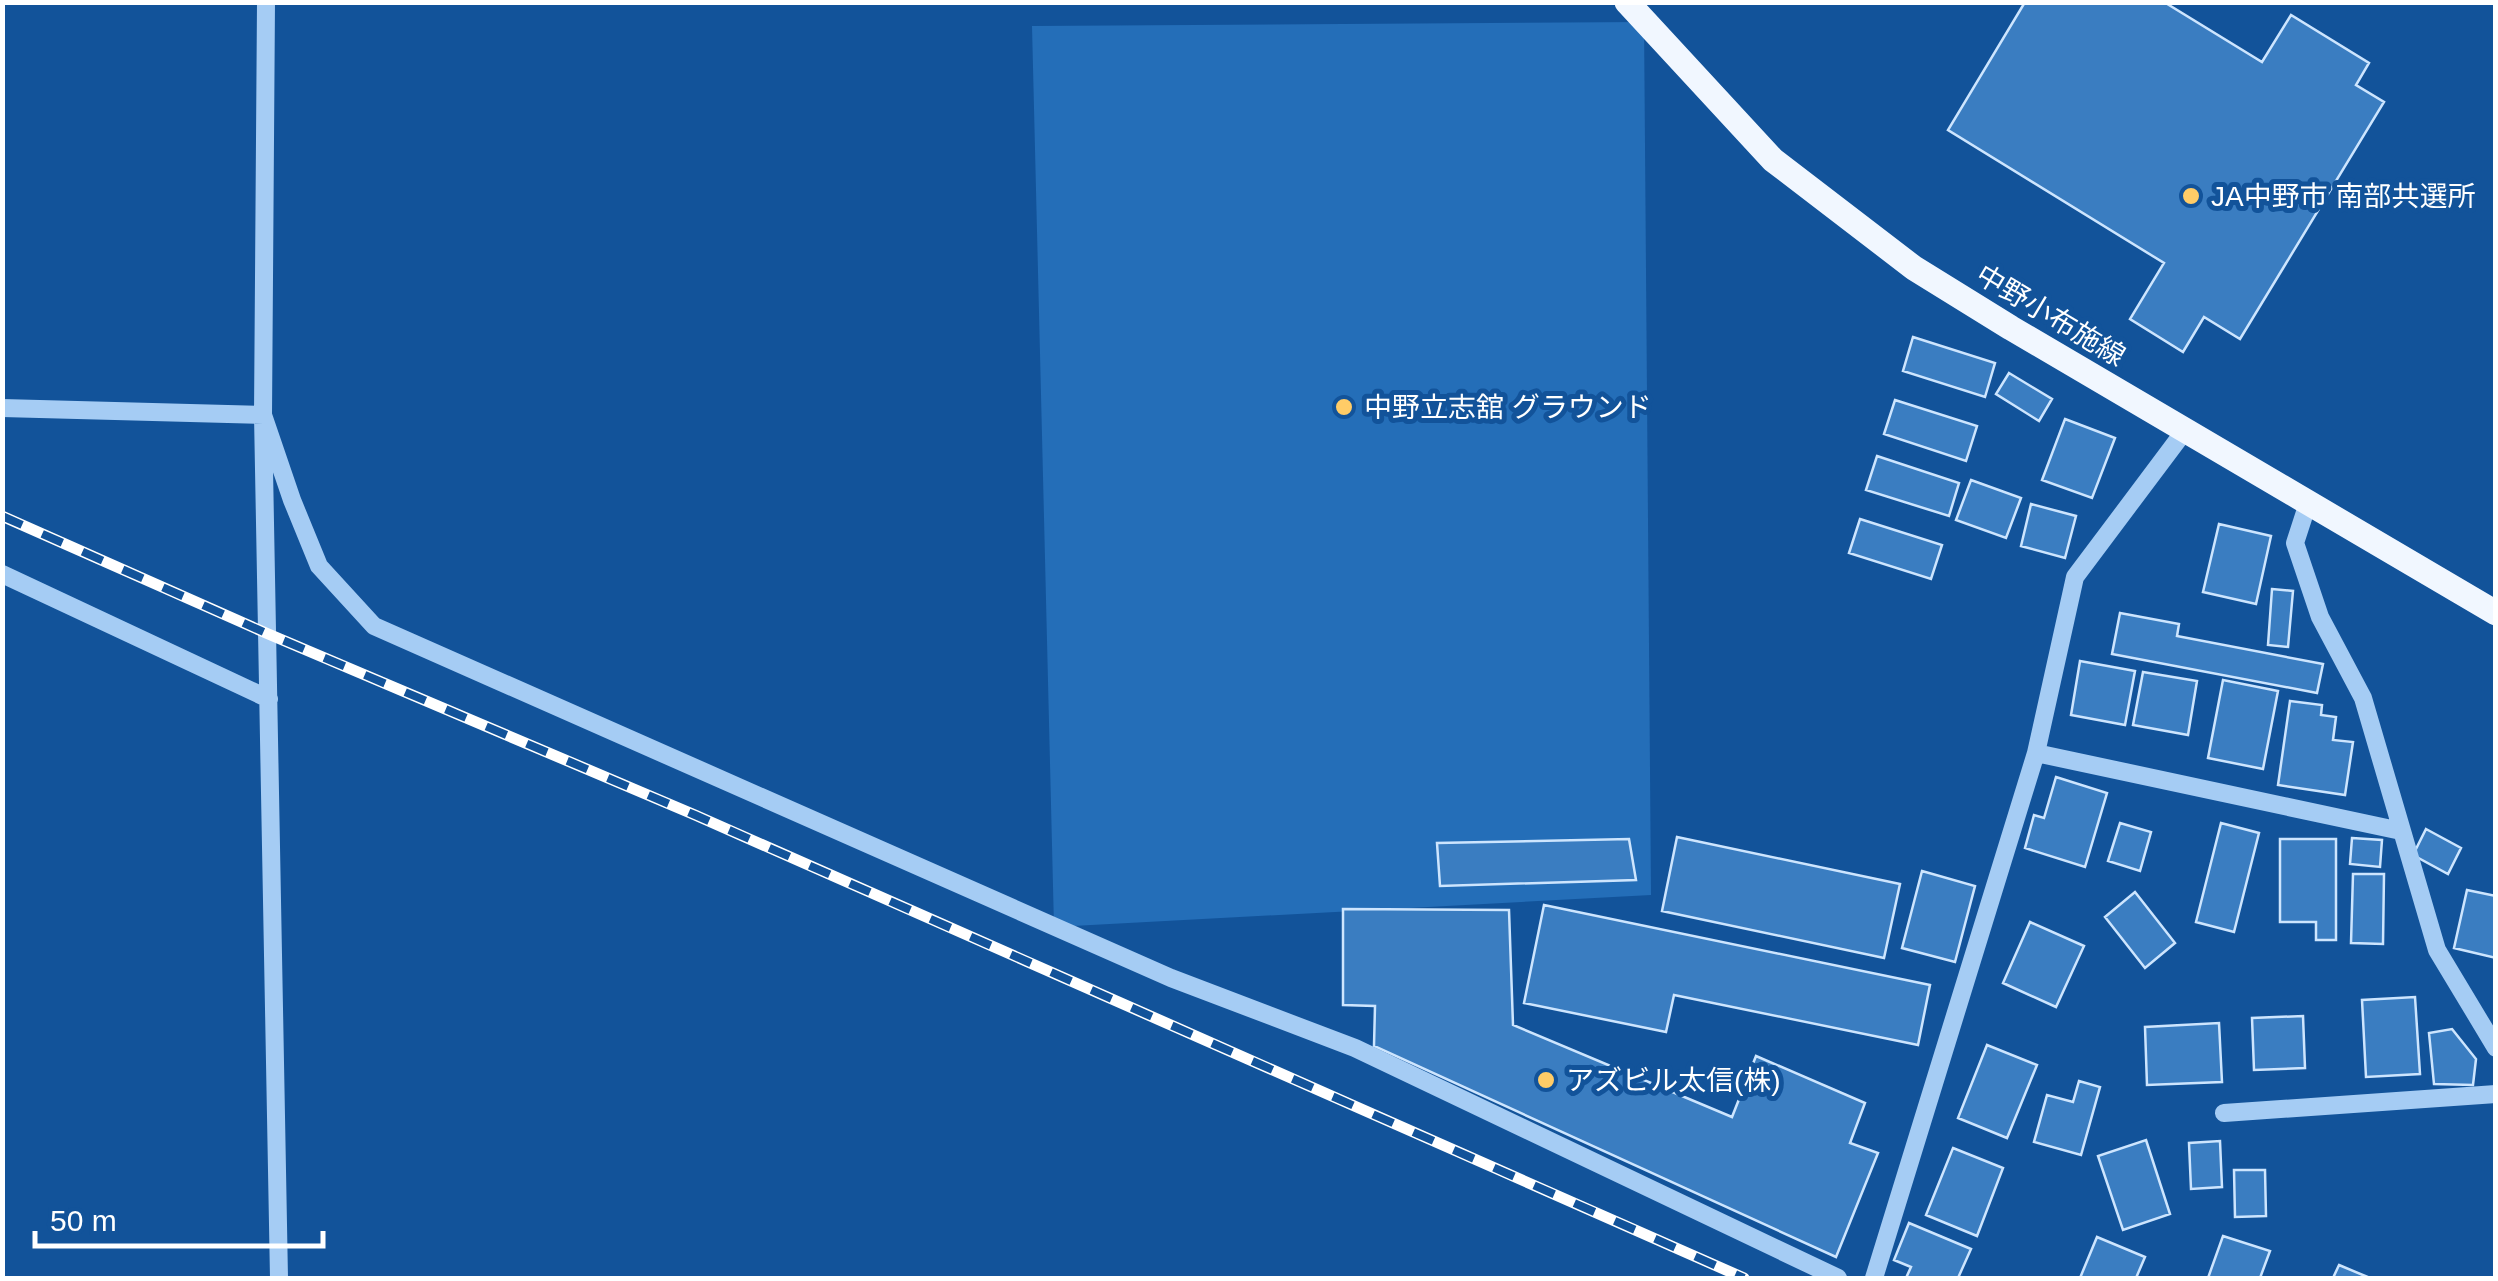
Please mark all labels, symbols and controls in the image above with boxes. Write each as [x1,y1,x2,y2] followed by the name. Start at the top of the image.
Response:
[2211,181,2475,212] place label: JA中野市 南部共選所
[2180,185,2202,207] marker: JA中野市 南部共選所
[1971,259,2131,372] street label: 中野小布施線
[1364,392,1652,423] place label: 中野立志舘 グラウンド
[1333,396,1355,418] marker: 中野立志舘 グラウンド
[1566,1065,1781,1096] place label: アズビル太信(株)
[1535,1069,1557,1091] marker: アズビル太信(株)
[35,1186,322,1248] scale bar
[50,1204,117,1237] text: 50 m

